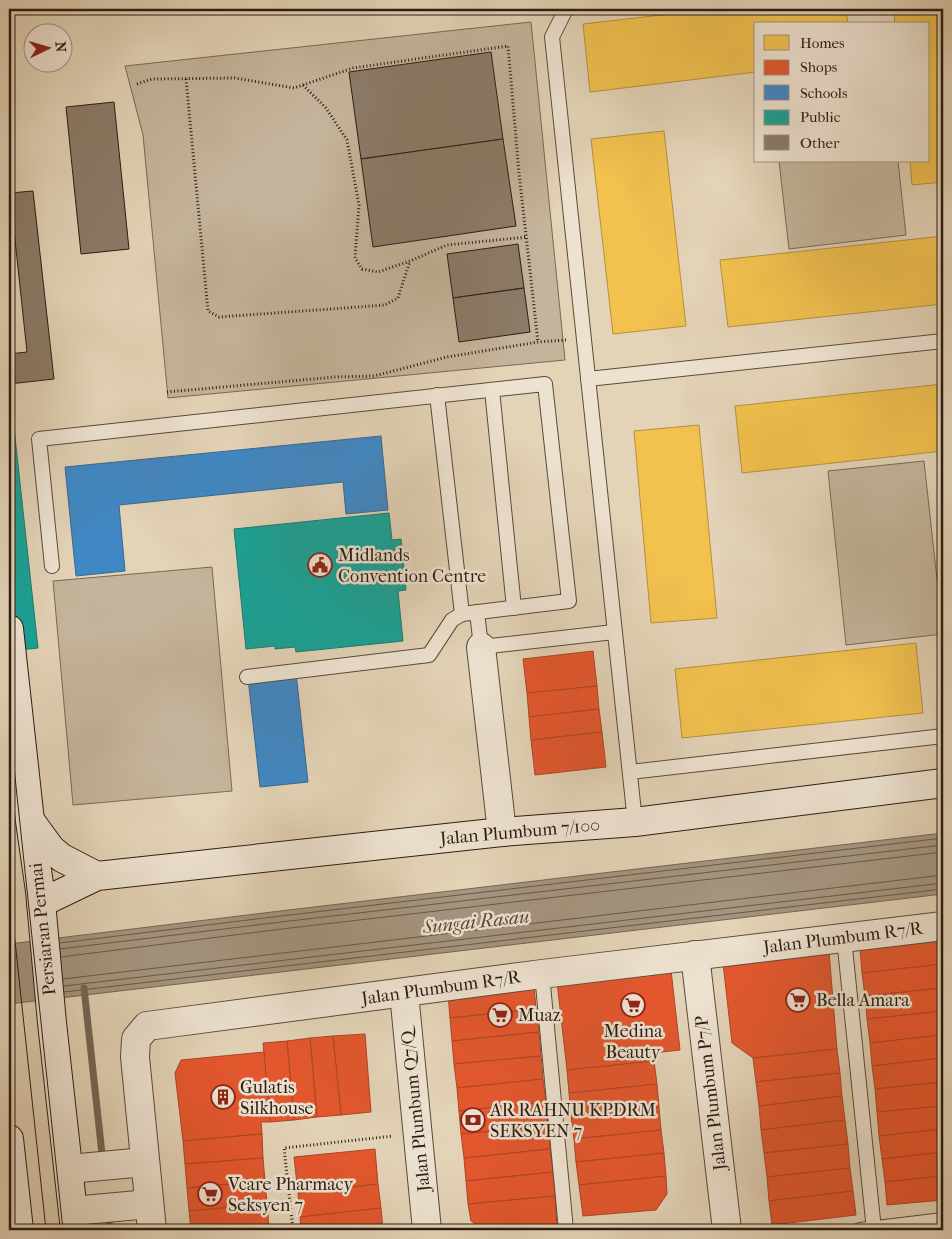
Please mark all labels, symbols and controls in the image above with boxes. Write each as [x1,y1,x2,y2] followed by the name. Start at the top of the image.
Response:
[22,22,72,72] north arrow
[754,22,930,162] legend
[800,34,845,52] text: Homes
[52,41,69,53] text: N
[800,58,838,76] text: Shops
[800,84,848,102] text: Schools
[800,108,841,126] text: Public
[800,134,840,152] text: Other
[338,545,486,587] place label: Midlands Convention Centre
[307,552,333,578] public building icon: Midlands Convention Centre
[437,815,601,850] street label: Jalan Plumbum 7/100
[26,861,60,996] street label: Persiaran Permai
[421,905,530,939] water label: Sungai Rasau
[760,918,925,958] street label: Jalan Plumbum R7/R
[358,966,523,1010] street label: Jalan Plumbum R7/R
[785,987,811,1013] supermarket icon: Bella Amara
[816,990,910,1011] place label: Bella Amara
[620,992,646,1018] supermarket icon: Medina Beauty
[487,1002,513,1028] supermarket icon: Muaz
[518,1005,561,1026] place label: Muaz
[691,1014,731,1174] street label: Jalan Plumbum P7/P
[603,1021,663,1063] place label: Medina Beauty
[396,1023,435,1195] street label: Jalan Plumbum Q7/Q
[240,1077,314,1119] place label: Gulatis Silkhouse
[210,1084,236,1110] building icon: Gulatis Silkhouse
[489,1100,656,1142] place label: AR RAHNU KPDRM SEKSYEN 7
[460,1107,486,1133] bank icon: AR RAHNU KPDRM SEKSYEN 7
[227,1174,354,1216] place label: Vcare Pharmacy Seksyen 7
[197,1181,223,1207] supermarket icon: Vcare Pharmacy Seksyen 7

